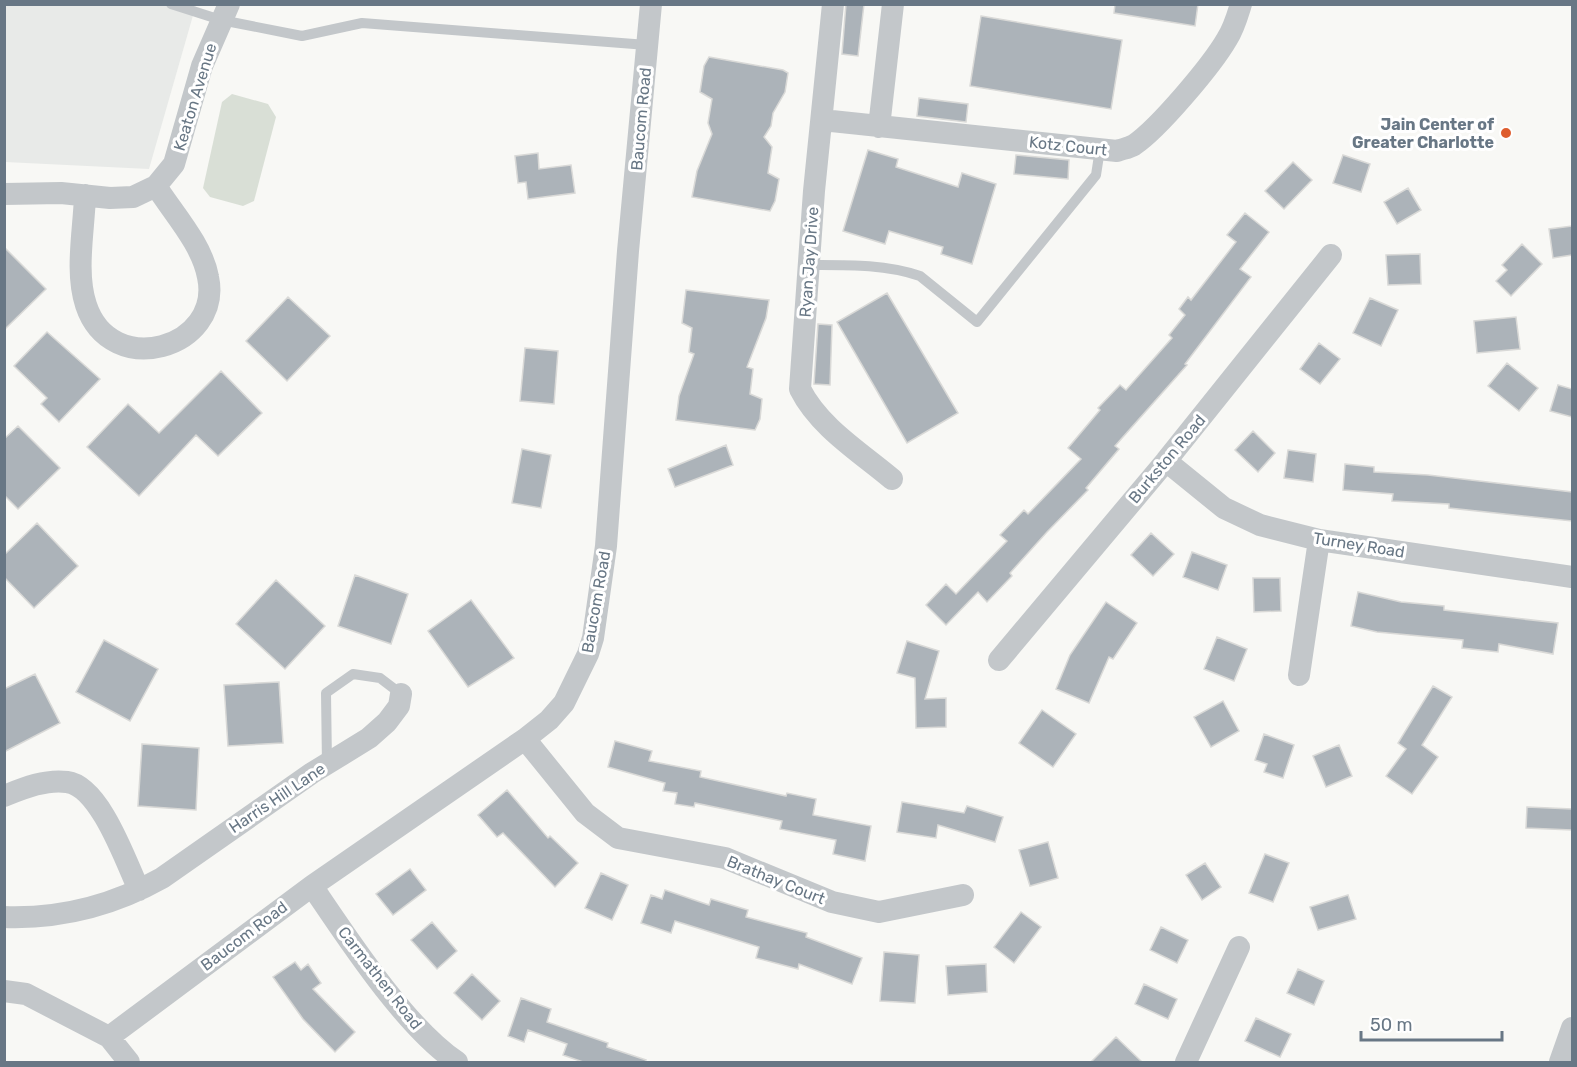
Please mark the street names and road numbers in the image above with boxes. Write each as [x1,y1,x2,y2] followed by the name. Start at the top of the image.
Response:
[170,41,220,153] street label: Keaton Avenue
[627,67,655,171] street label: Baucom Road
[1028,132,1108,160] street label: Kotz Court
[796,206,822,318] street label: Ryan Jay Drive
[1124,411,1210,507] street label: Burkston Road
[1312,528,1406,562] street label: Turney Road
[578,550,614,654] street label: Baucom Road
[225,759,329,837] street label: Harris Hill Lane
[724,852,828,908] street label: Brathay Court
[197,897,291,975] street label: Baucom Road
[334,923,426,1033] street label: Carmathen Road

